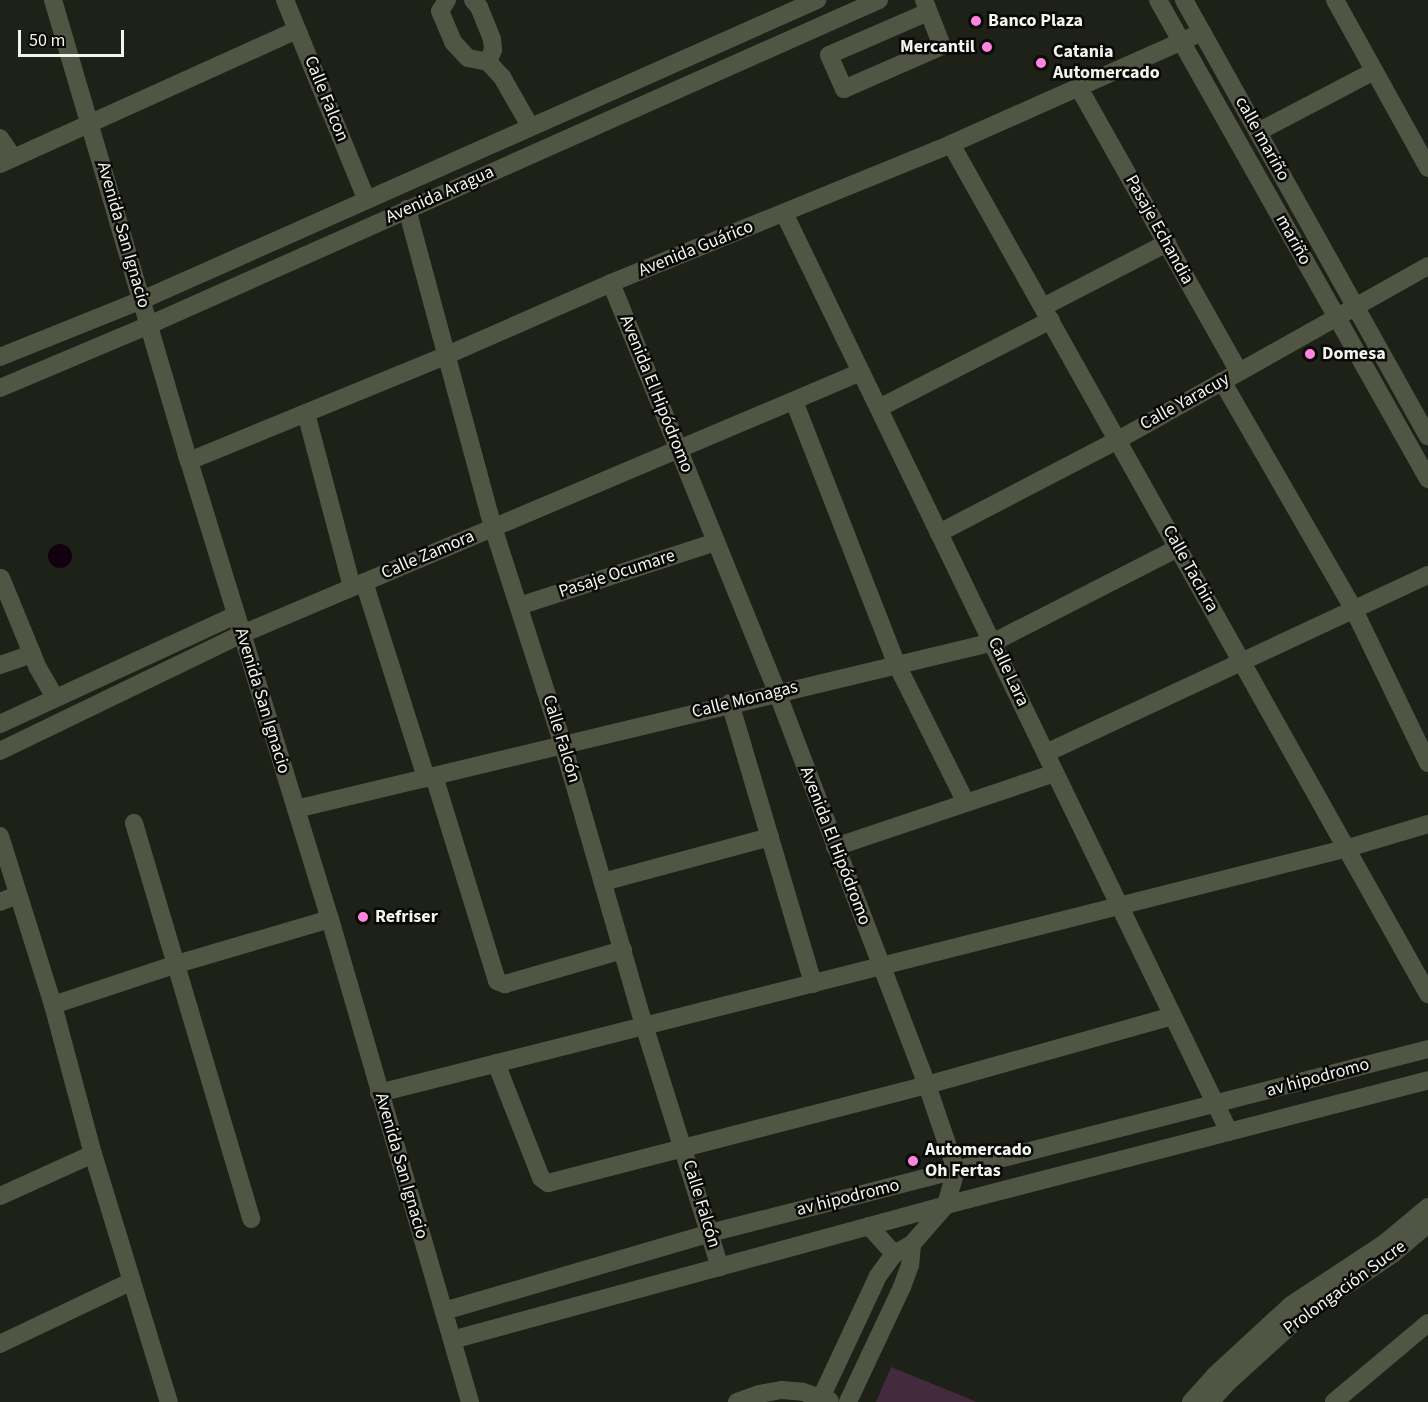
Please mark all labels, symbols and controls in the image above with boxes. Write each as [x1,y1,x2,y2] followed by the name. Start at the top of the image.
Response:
[988,10,1083,32] place label: Banco Plaza
[969,14,983,28] marker: Banco Plaza
[21,18,128,56] scale bar
[29,28,65,53] text: 50 m
[900,36,975,58] place label: Mercantil
[980,40,994,54] marker: Mercantil
[1053,42,1160,84] place label: Catania Automercado
[299,53,353,145] street label: Calle Falcon
[1034,56,1048,70] marker: Catania Automercado
[1230,93,1294,185] street label: calle mariño
[92,159,154,311] street label: Avenida San Ignacio
[382,161,498,229] street label: Avenida Aragua
[1120,172,1198,288] street label: Pasaje Echandia
[1270,211,1316,269] street label: mariño
[635,216,757,282] street label: Avenida Guárico
[615,312,697,476] street label: Avenida El Hipódromo
[1322,343,1386,365] place label: Domesa
[1303,347,1317,361] marker: Domesa
[1137,369,1233,435] street label: Calle Yaracuy
[1157,522,1223,616] street label: Calle Tachira
[378,526,478,584] street label: Calle Zamora
[556,545,678,603] street label: Pasaje Ocumare
[230,626,294,776] street label: Avenida San Ignacio
[983,634,1033,710] street label: Calle Lara
[690,676,800,724] street label: Calle Monagas
[537,693,585,785] street label: Calle Falcón
[795,764,875,928] street label: Avenida El Hipódromo
[375,906,438,928] place label: Refriser
[356,910,370,924] marker: Refriser
[1264,1054,1372,1102] street label: av hipodromo
[370,1090,432,1242] street label: Avenida San Ignacio
[925,1140,1032,1182] place label: Automercado Oh Fertas
[906,1154,920,1168] marker: Automercado Oh Fertas
[677,1158,725,1250] street label: Calle Falcón
[794,1175,902,1221] street label: av hipodromo
[1279,1236,1411,1340] street label: Prolongación Sucre

